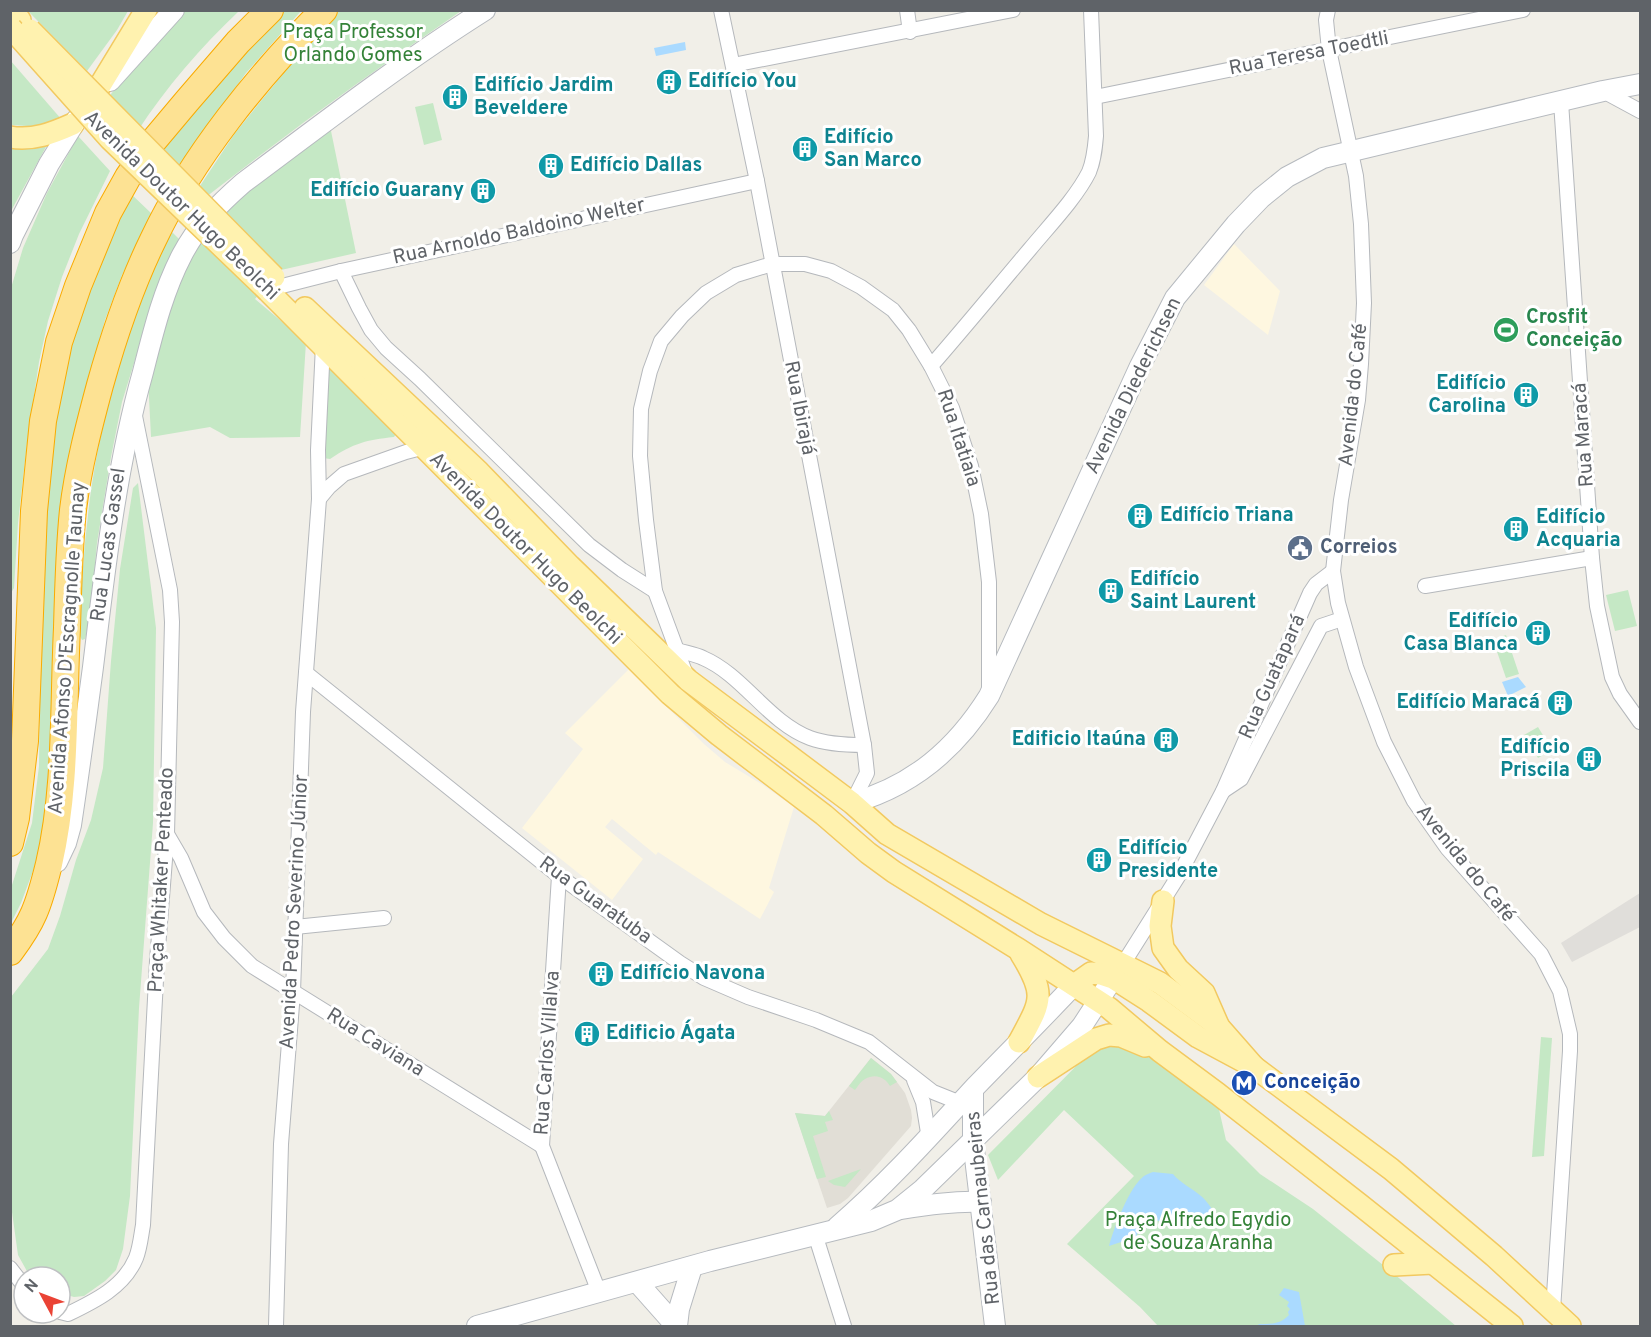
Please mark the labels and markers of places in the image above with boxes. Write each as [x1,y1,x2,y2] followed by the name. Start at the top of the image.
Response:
[654,67,684,97] building icon: Edifício You
[688,69,797,95] place label: Edifício You
[474,73,614,122] place label: Edifício Jardim Beveldere
[440,82,470,112] building icon: Edifício Jardim Beveldere
[824,125,922,174] place label: Edifício San Marco
[790,134,820,164] building icon: Edifício San Marco
[536,151,566,181] building icon: Edifício Dallas
[570,153,702,179] place label: Edifício Dallas
[468,176,498,206] building icon: Edifício Guarany
[310,178,464,204] place label: Edifício Guarany
[1526,305,1623,354] place label: Crosfit Conceição
[1491,315,1521,345] sports icon: Crosfit Conceição
[1428,371,1506,420] place label: Edifício Carolina
[1511,380,1541,410] building icon: Edifício Carolina
[1125,501,1155,531] building icon: Edifício Triana
[1160,503,1294,529] place label: Edifício Triana
[1536,505,1621,554] place label: Edifício Acquaria
[1501,514,1531,544] building icon: Edifício Acquaria
[1285,533,1315,563] public building icon: Correios
[1320,535,1398,561] place label: Correios
[1130,567,1256,616] place label: Edifício Saint Laurent
[1096,576,1126,606] building icon: Edifício Saint Laurent
[1404,609,1518,658] place label: Edifício Casa Blanca
[1523,618,1553,648] building icon: Edifício Casa Blanca
[1545,688,1575,718] building icon: Edifício Maracá
[1397,690,1540,716] place label: Edifício Maracá
[1151,725,1181,755] building icon: Edificio Itaúna
[1012,727,1146,753] place label: Edificio Itaúna
[1500,735,1570,784] place label: Edifício Priscila
[1574,744,1604,774] building icon: Edifício Priscila
[1118,836,1218,885] place label: Edifício Presidente
[1084,845,1114,875] building icon: Edifício Presidente
[586,959,616,989] building icon: Edifício Navona
[620,961,765,987] place label: Edifício Navona
[572,1019,602,1049] building icon: Edificio Ágata
[606,1019,735,1047] place label: Edificio Ágata
[1229,1068,1259,1098] metro station icon: Conceição
[1264,1070,1361,1096] place label: Conceição

